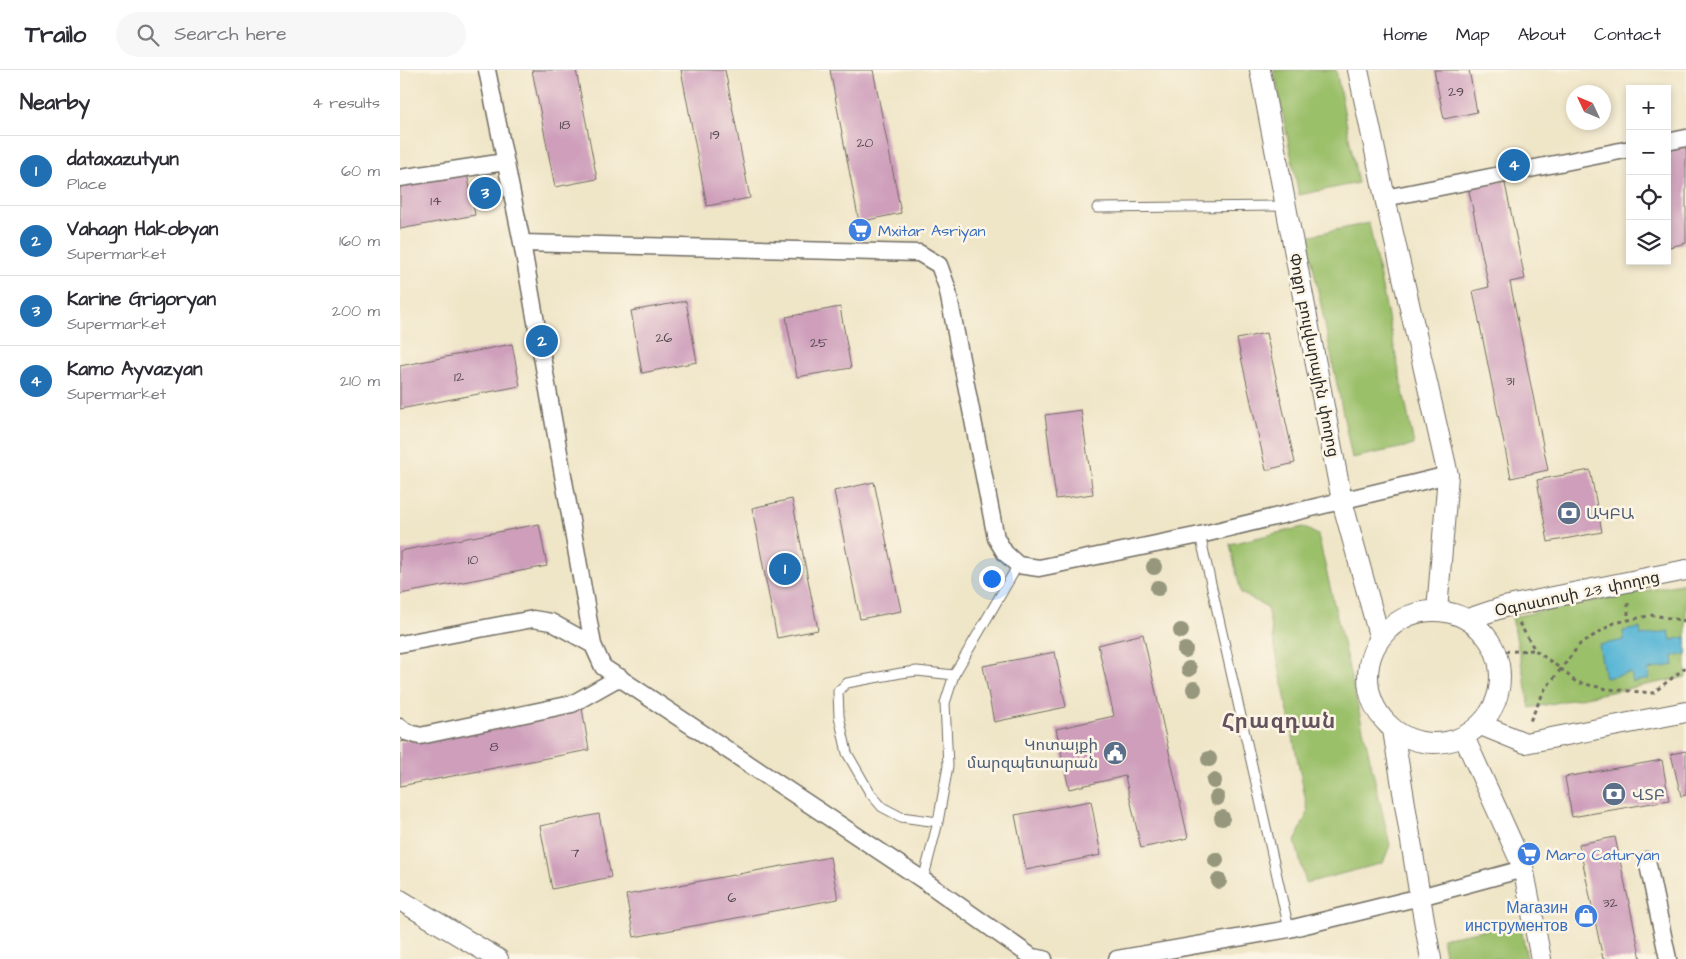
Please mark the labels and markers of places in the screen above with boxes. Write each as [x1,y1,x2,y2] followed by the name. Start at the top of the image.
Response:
[1498,146,1530,184] pin: 4
[469,174,501,212] pin: 3
[847,217,873,243] supermarket icon: Mxitar Asriyan
[878,220,985,243] place label: Mxitar Asriyan
[526,322,558,360] pin: 2
[1556,500,1582,526] bank icon: ԱԿԲԱ
[1586,503,1634,525] place label: ԱԿԲԱ
[769,550,801,588] pin: 1
[967,734,1098,774] place label: Կոտայքի մարզպետարան
[1102,740,1128,766] public building icon: Կոտայքի մարզպետարան
[1601,781,1627,807] bank icon: ՎՏԲ
[1632,784,1665,806] place label: ՎՏԲ
[1516,841,1542,867] supermarket icon: Maro Caturyan
[1546,844,1659,867] place label: Maro Caturyan
[1465,897,1568,937] place label: Магазин инструментов
[1573,903,1599,929] shop icon: Магазин инструментов

